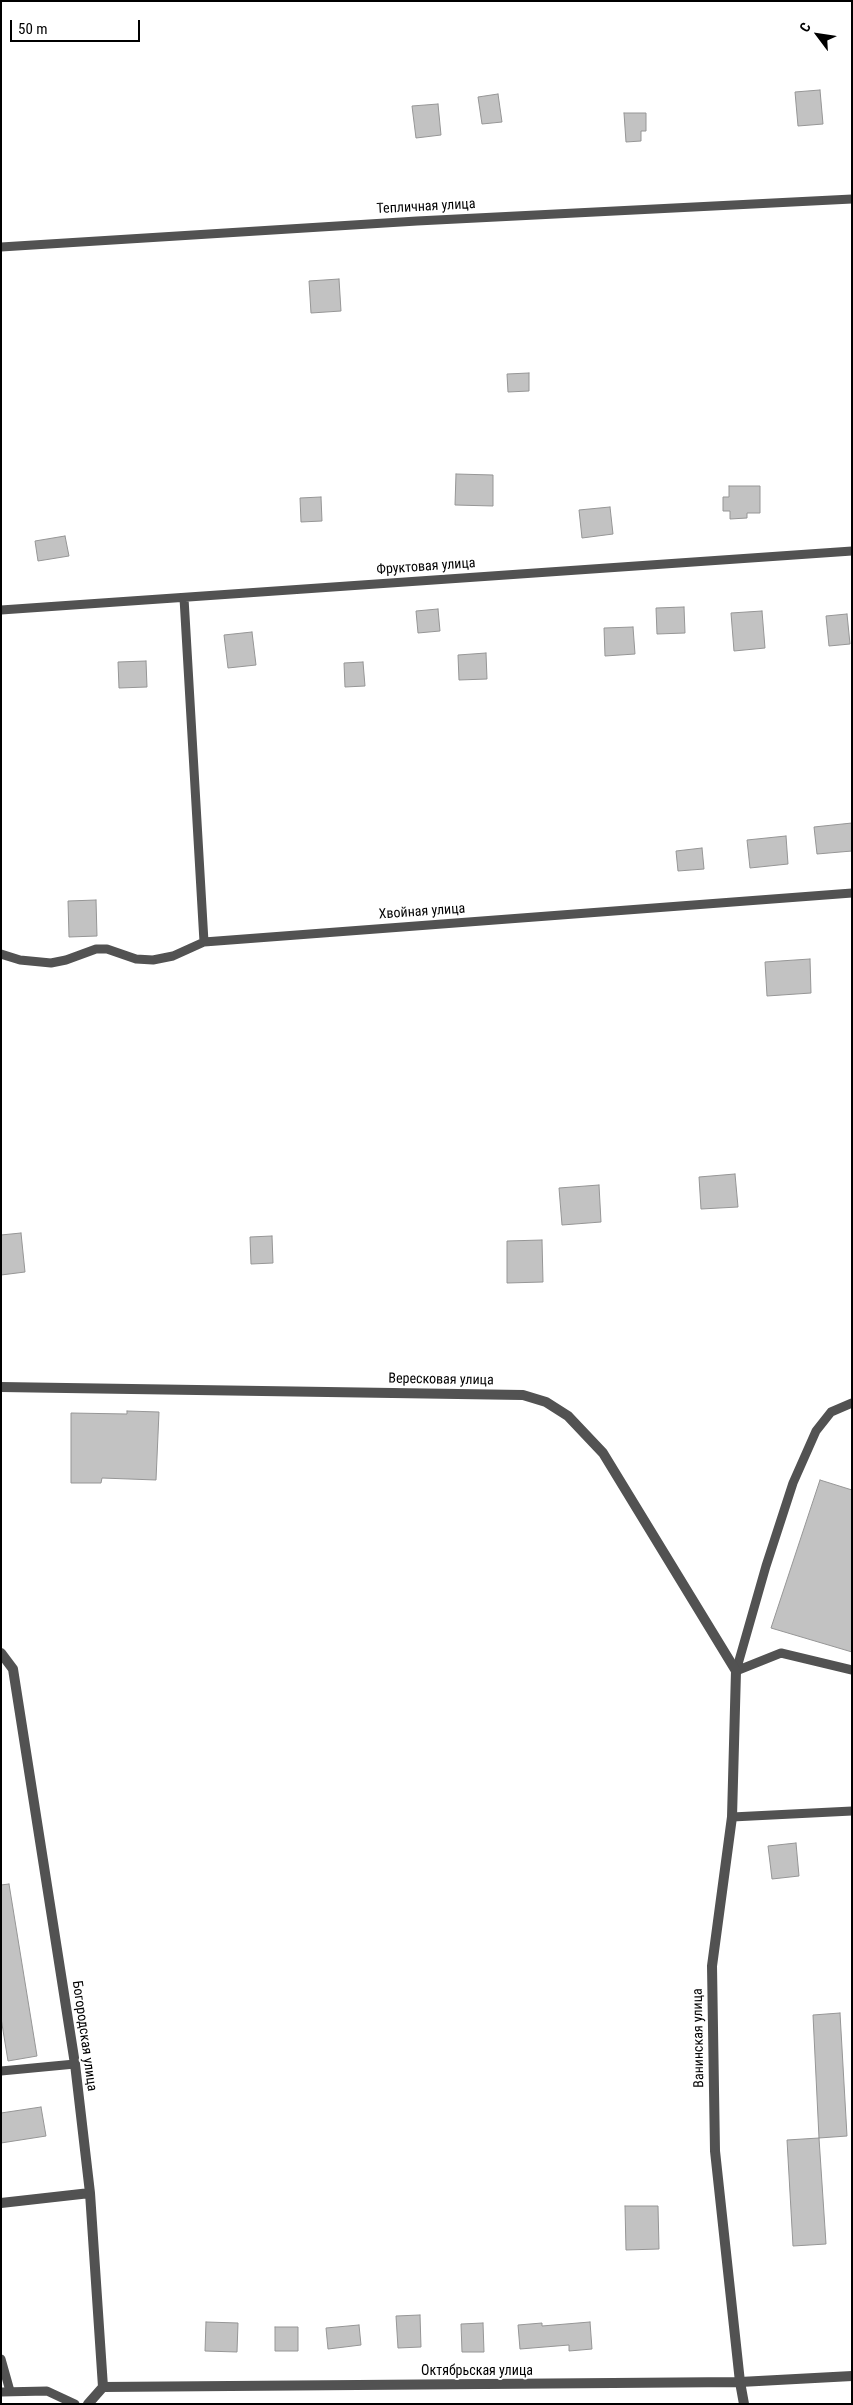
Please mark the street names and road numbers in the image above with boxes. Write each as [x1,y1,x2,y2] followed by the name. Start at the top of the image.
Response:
[376,196,476,218] street label: Тепличная улица
[376,555,476,579] street label: Фруктовая улица
[378,901,466,923] street label: Хвойная улица
[388,1371,494,1389] street label: Вересковая улица
[68,1980,100,2092] street label: Богородская улица
[690,1988,708,2088] street label: Ванинская улица
[421,2363,533,2379] street label: Октябрьская улица

